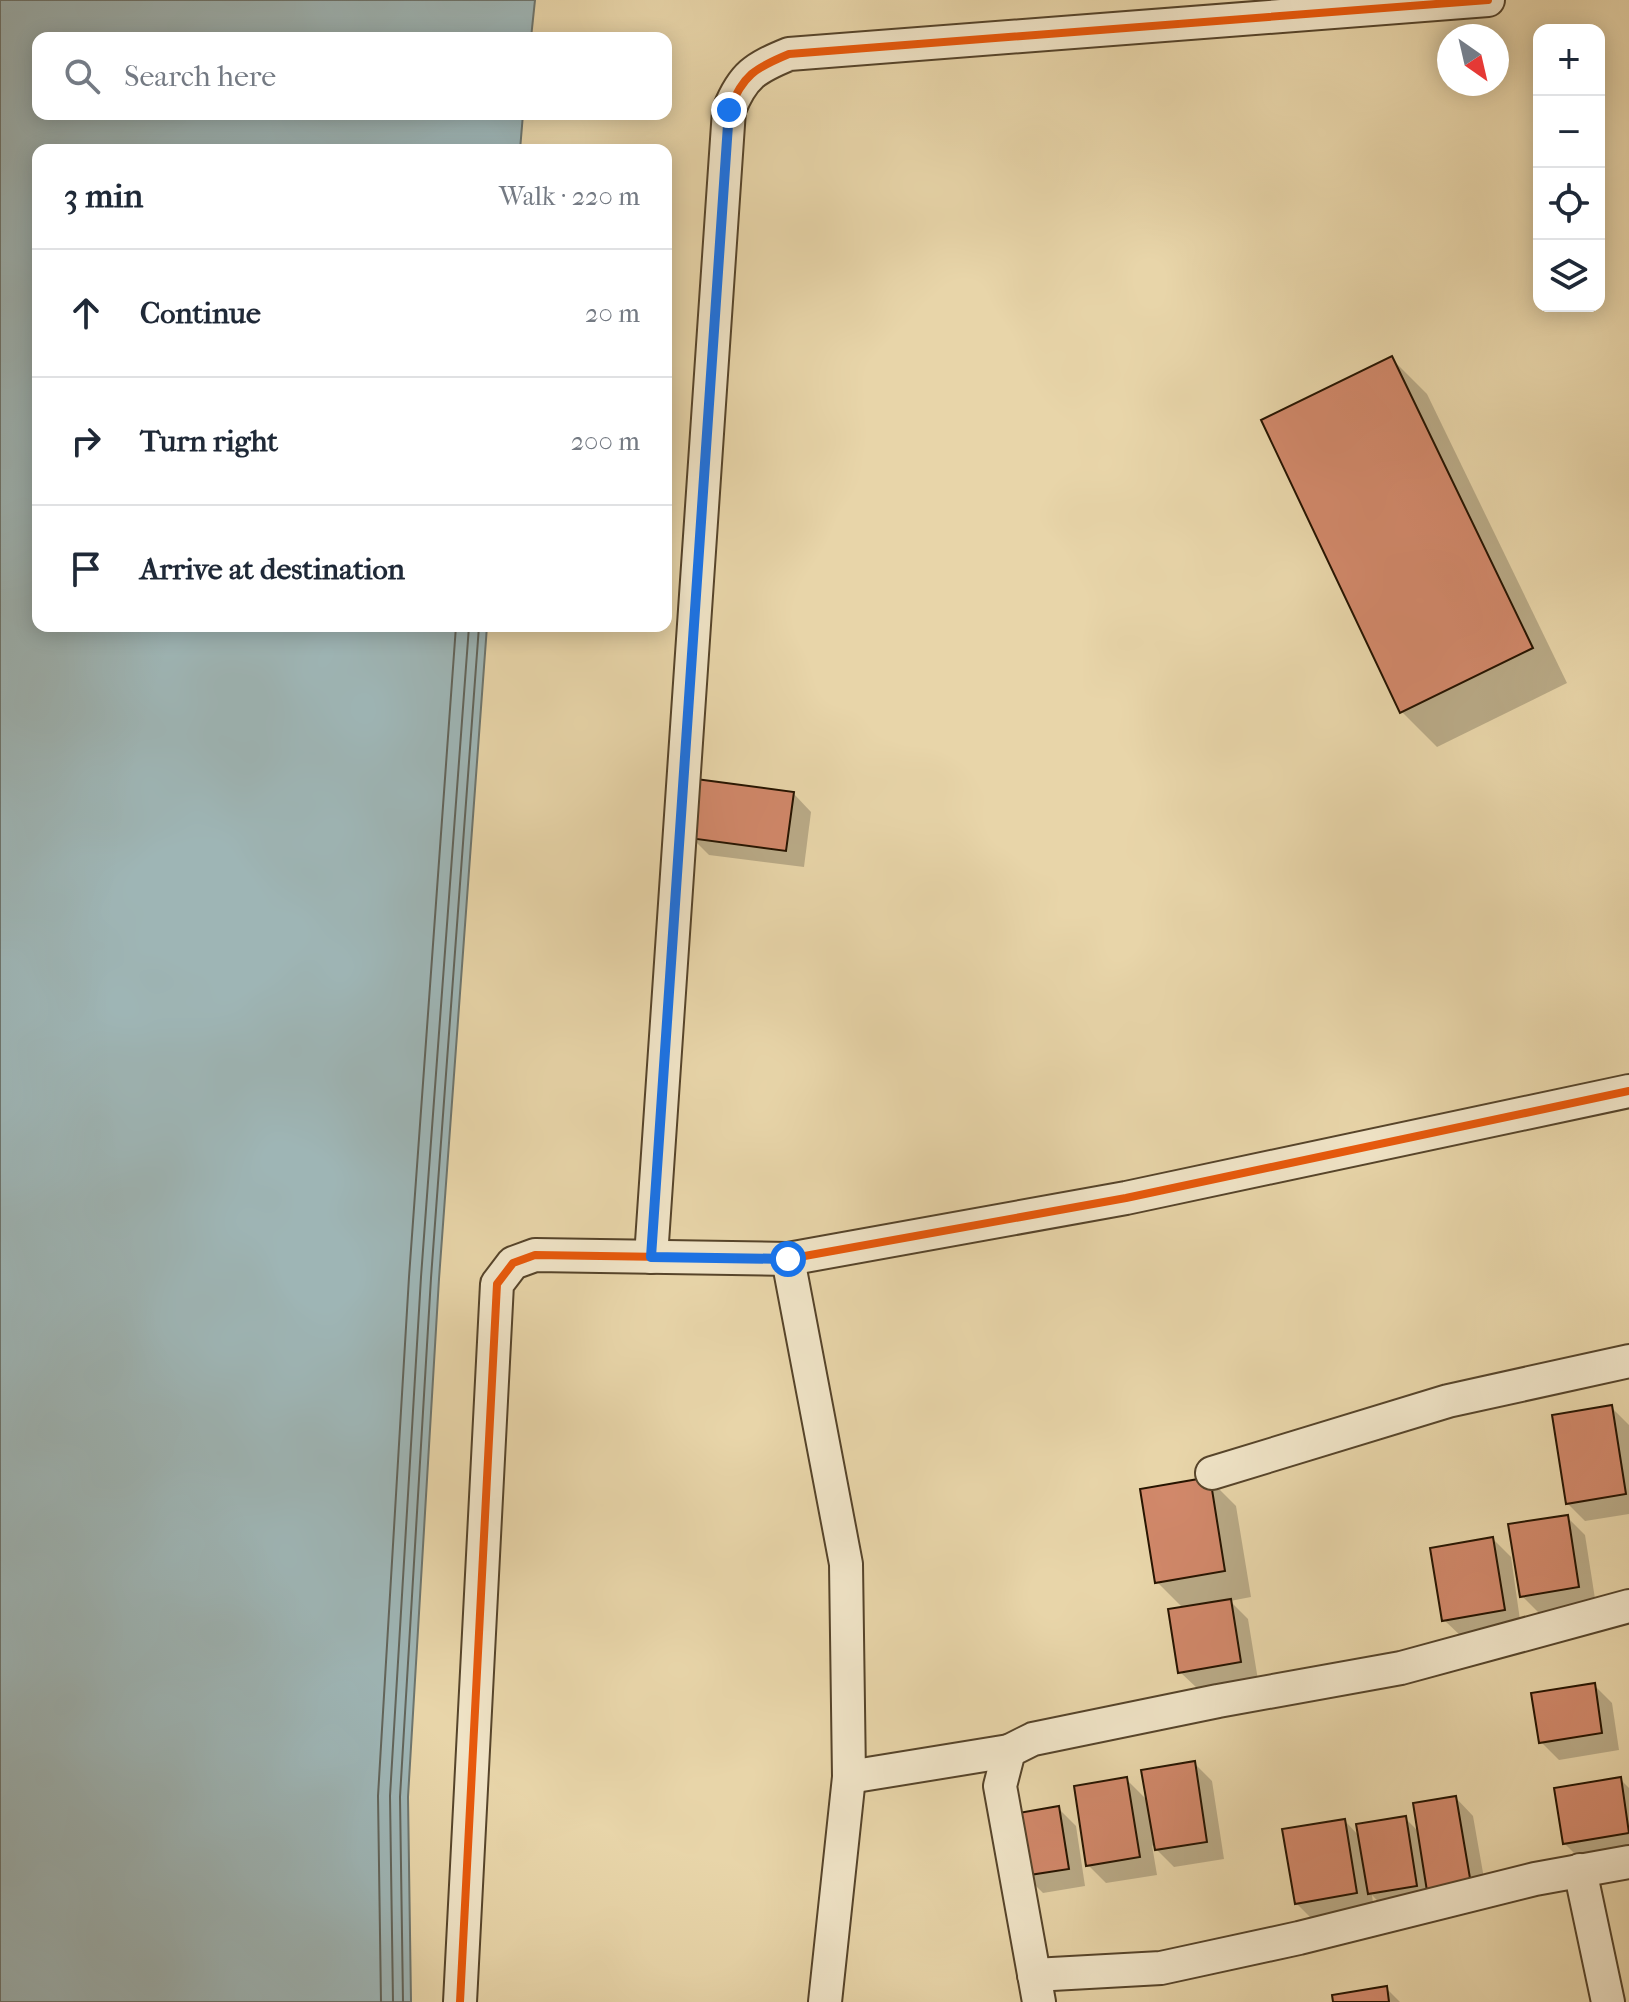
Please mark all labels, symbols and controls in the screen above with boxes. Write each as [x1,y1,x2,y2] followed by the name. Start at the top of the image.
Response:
[1437,24,1509,96] north arrow
[1533,24,1605,312] map controls
[1533,24,1605,96] button: +
[32,32,672,120] search box
[60,54,104,98] icon: search
[124,59,276,94] text: Search here
[711,92,747,128] route end
[1533,96,1605,168] button: −
[1533,168,1605,240] button: locate
[64,176,143,216] text: 3 min
[499,181,640,212] text: Walk · 220 m
[1533,240,1605,312] button: layers
[64,291,108,335] icon: ahead
[140,296,261,331] text: Continue
[585,298,640,329] text: 20 m
[64,419,108,463] icon: right
[140,424,278,459] text: Turn right
[571,426,640,457] text: 200 m
[64,547,108,591] icon: arrive
[140,552,405,587] text: Arrive at destination
[770,1241,806,1277] route start

